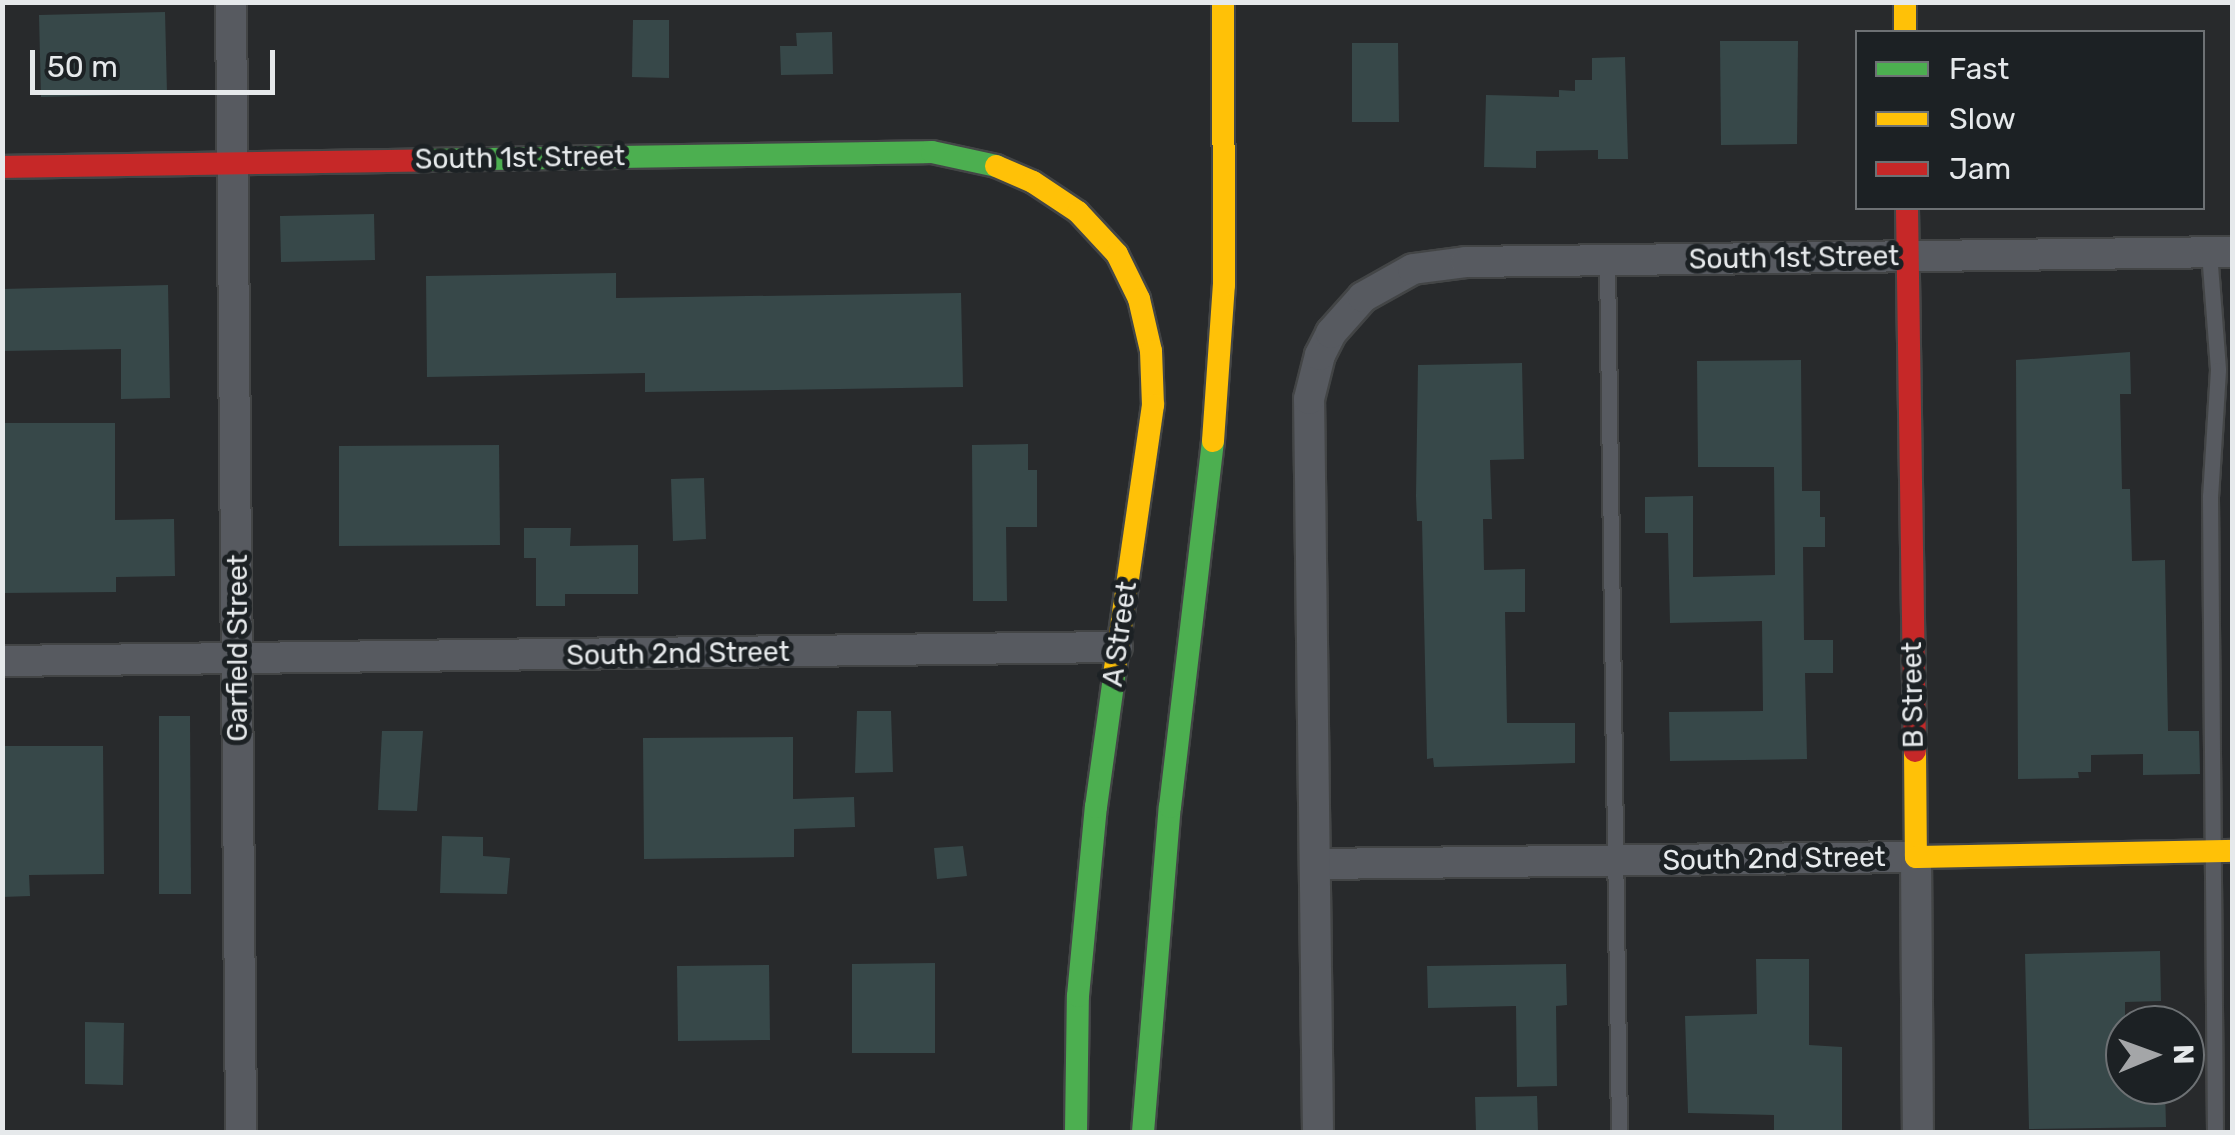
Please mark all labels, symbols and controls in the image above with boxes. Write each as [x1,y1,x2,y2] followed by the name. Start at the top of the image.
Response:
[35,30,280,92] scale bar
[1855,30,2205,210] legend
[47,49,118,85] text: 50 m
[1949,51,2009,87] text: Fast
[1949,101,2016,137] text: Slow
[415,139,625,177] street label: South 1st Street
[1949,151,2011,187] text: Jam
[1689,239,1899,277] street label: South 1st Street
[221,554,255,742] street label: Garfield Street
[1096,579,1144,689] street label: A Street
[566,635,790,673] street label: South 2nd Street
[1895,641,1931,749] street label: B Street
[1662,840,1886,878] street label: South 2nd Street
[2105,1005,2205,1105] north arrow
[2167,1044,2200,1065] text: N

